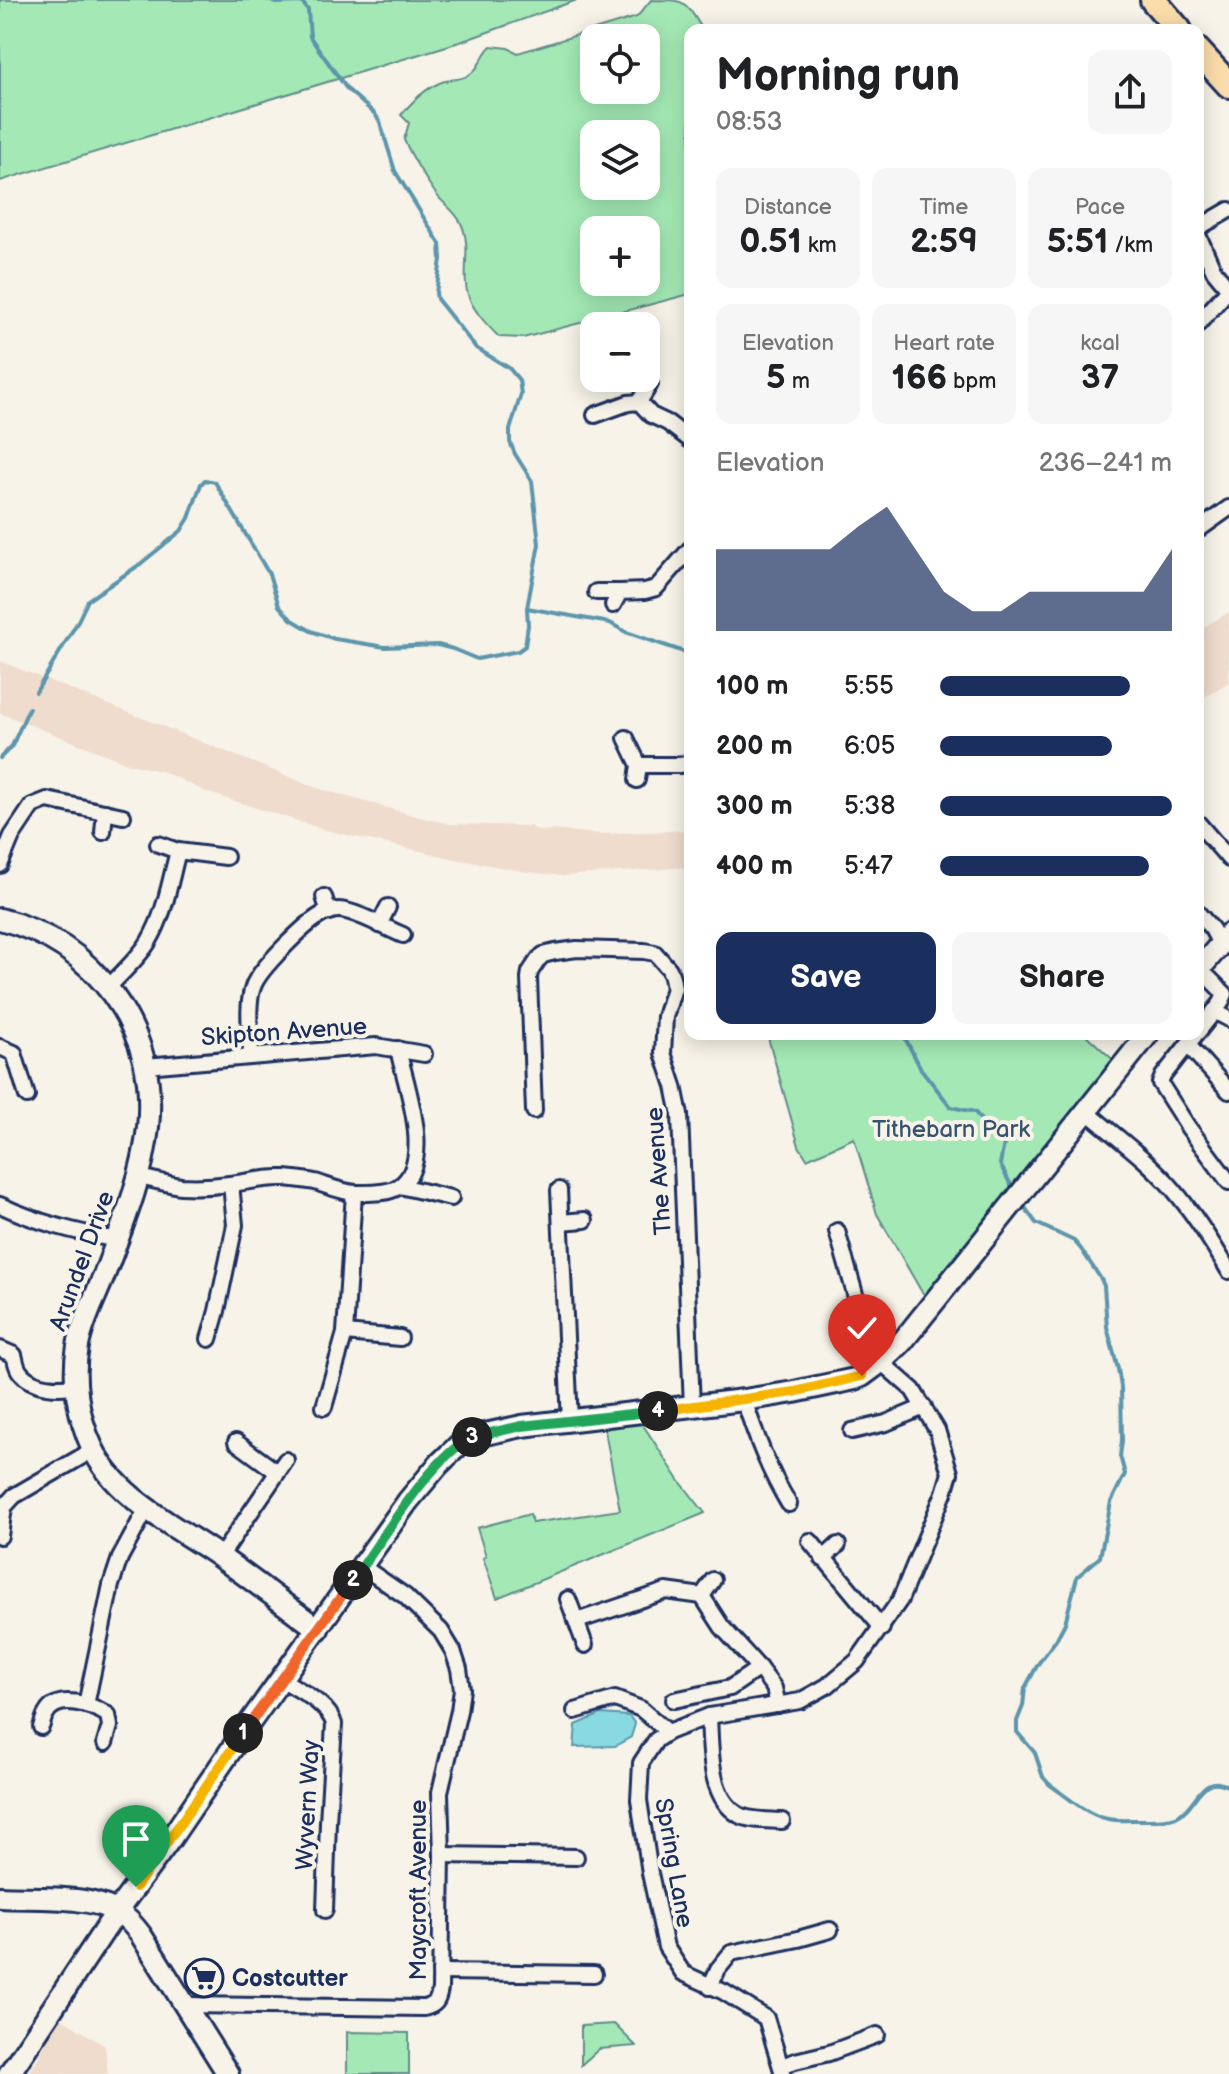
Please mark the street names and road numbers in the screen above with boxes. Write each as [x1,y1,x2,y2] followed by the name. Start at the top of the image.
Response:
[200,1012,368,1052] street label: Skipton Avenue
[640,1106,678,1236] street label: The Avenue
[43,1187,121,1335] street label: Arundel Drive
[290,1739,326,1871] street label: Wyvern Way
[648,1796,700,1930] street label: Spring Lane
[404,1800,433,1980] street label: Maycroft Avenue

